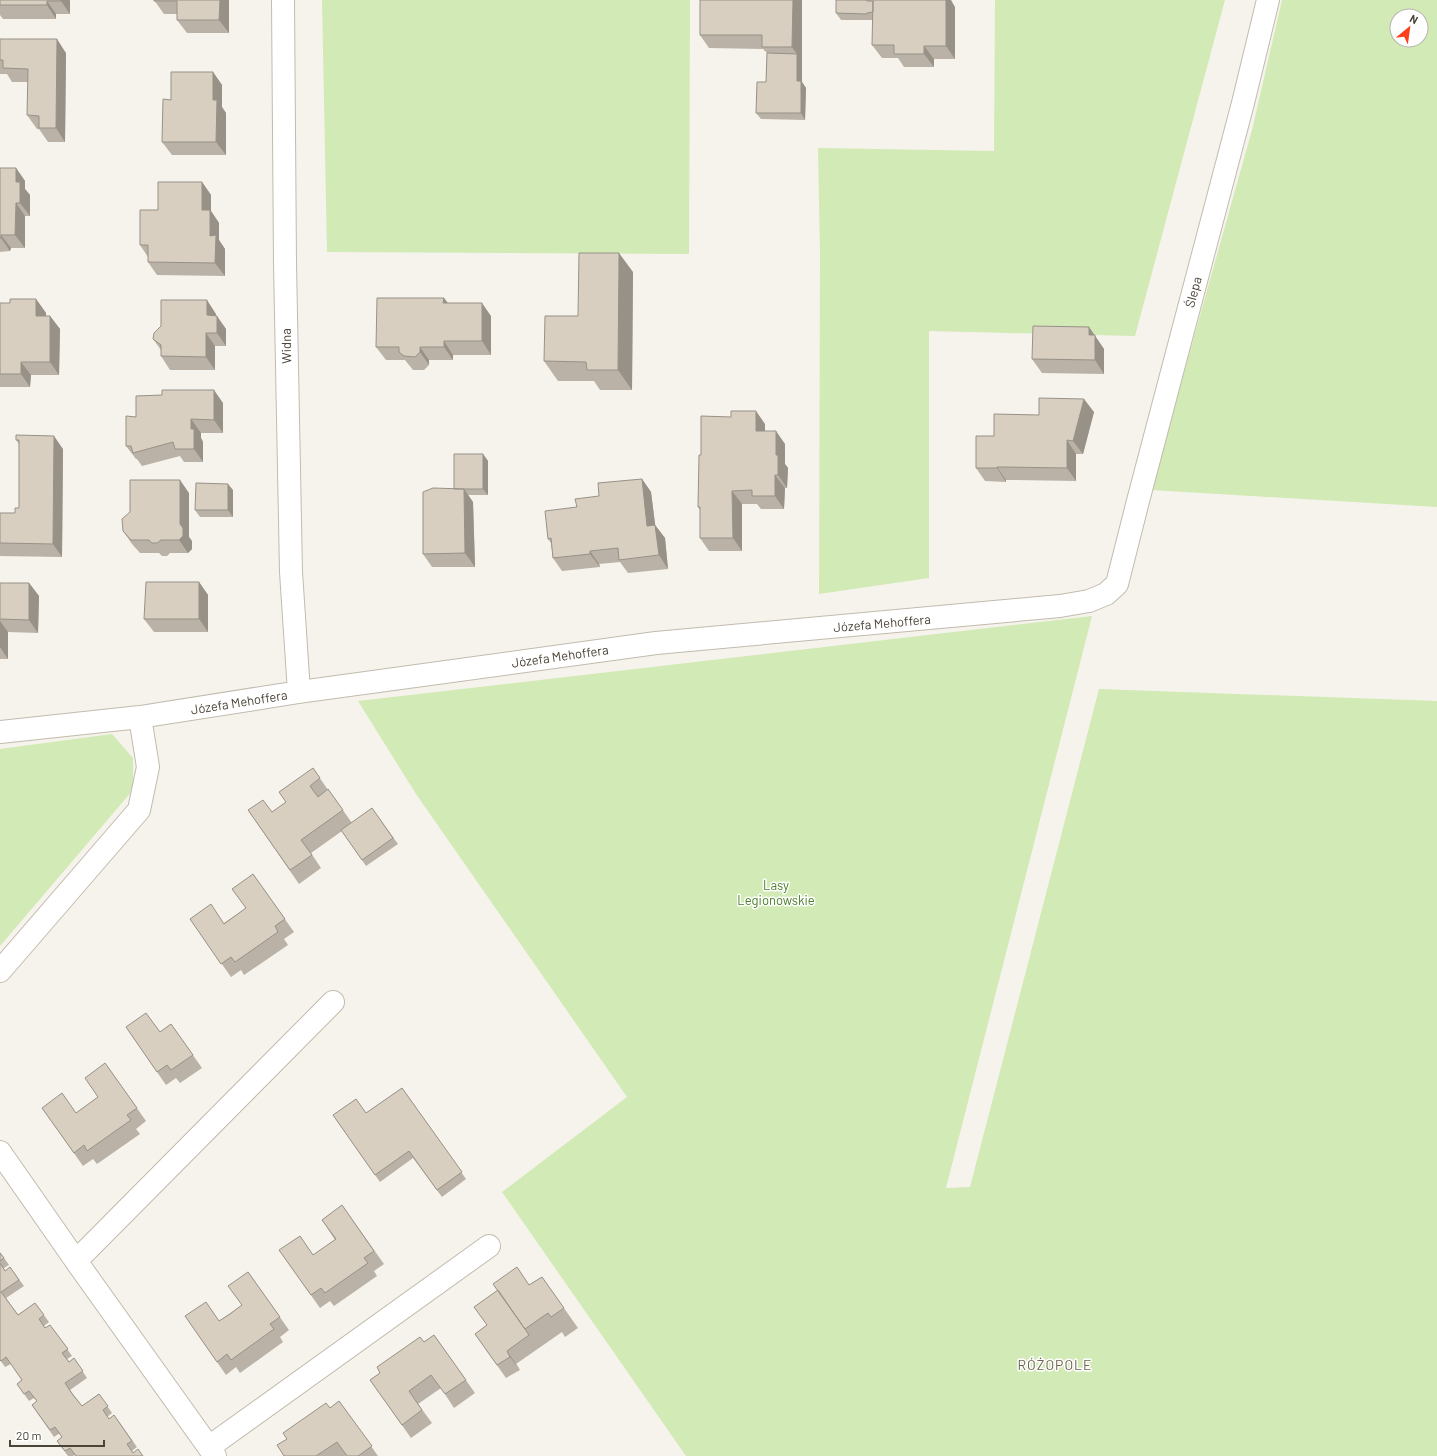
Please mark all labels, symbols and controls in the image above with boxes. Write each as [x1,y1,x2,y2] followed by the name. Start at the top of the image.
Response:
[1389,8,1429,48] north arrow
[1408,11,1420,26] text: N
[1181,275,1205,309] street label: Ślepa
[278,328,294,364] street label: Widna
[833,611,931,635] street label: Józefa Mehoffera
[510,641,610,671] street label: Józefa Mehoffera
[189,686,289,718] street label: Józefa Mehoffera
[737,877,815,908] park label: Lasy Legionowskie
[1017,1356,1093,1373] district label: RÓŻOPOLE
[10,1422,104,1448] scale bar
[16,1428,42,1442] text: 20 m

